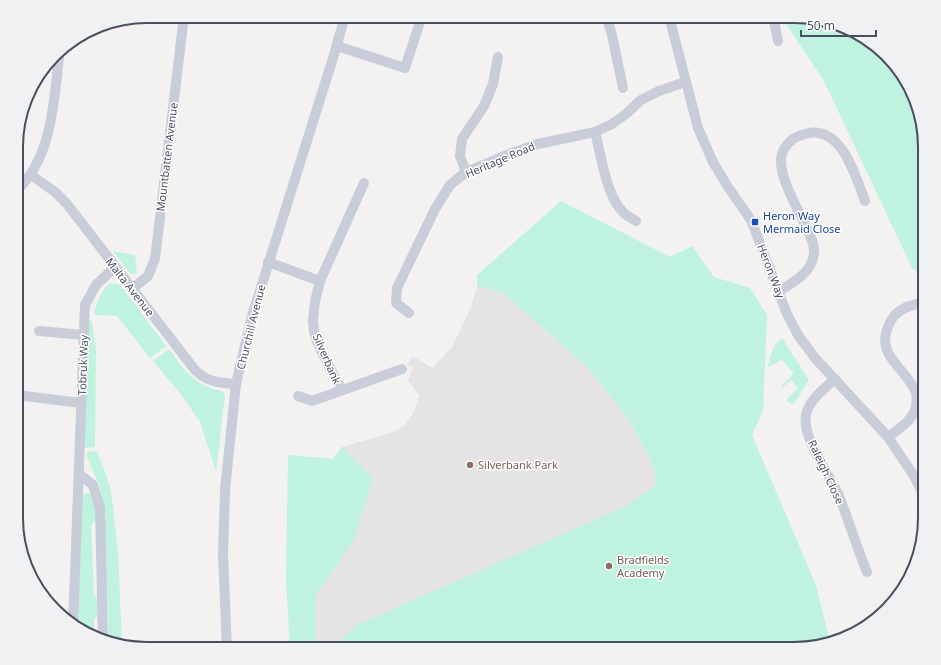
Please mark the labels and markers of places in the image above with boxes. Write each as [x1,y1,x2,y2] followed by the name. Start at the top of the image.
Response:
[763,208,841,236] place label: Heron Way Mermaid Close
[750,217,760,227] marker: Heron Way Mermaid Close
[478,457,558,472] place label: Silverbank Park
[465,460,475,470] marker: Silverbank Park
[617,552,669,580] place label: Bradfields Academy
[604,561,614,571] marker: Bradfields Academy

